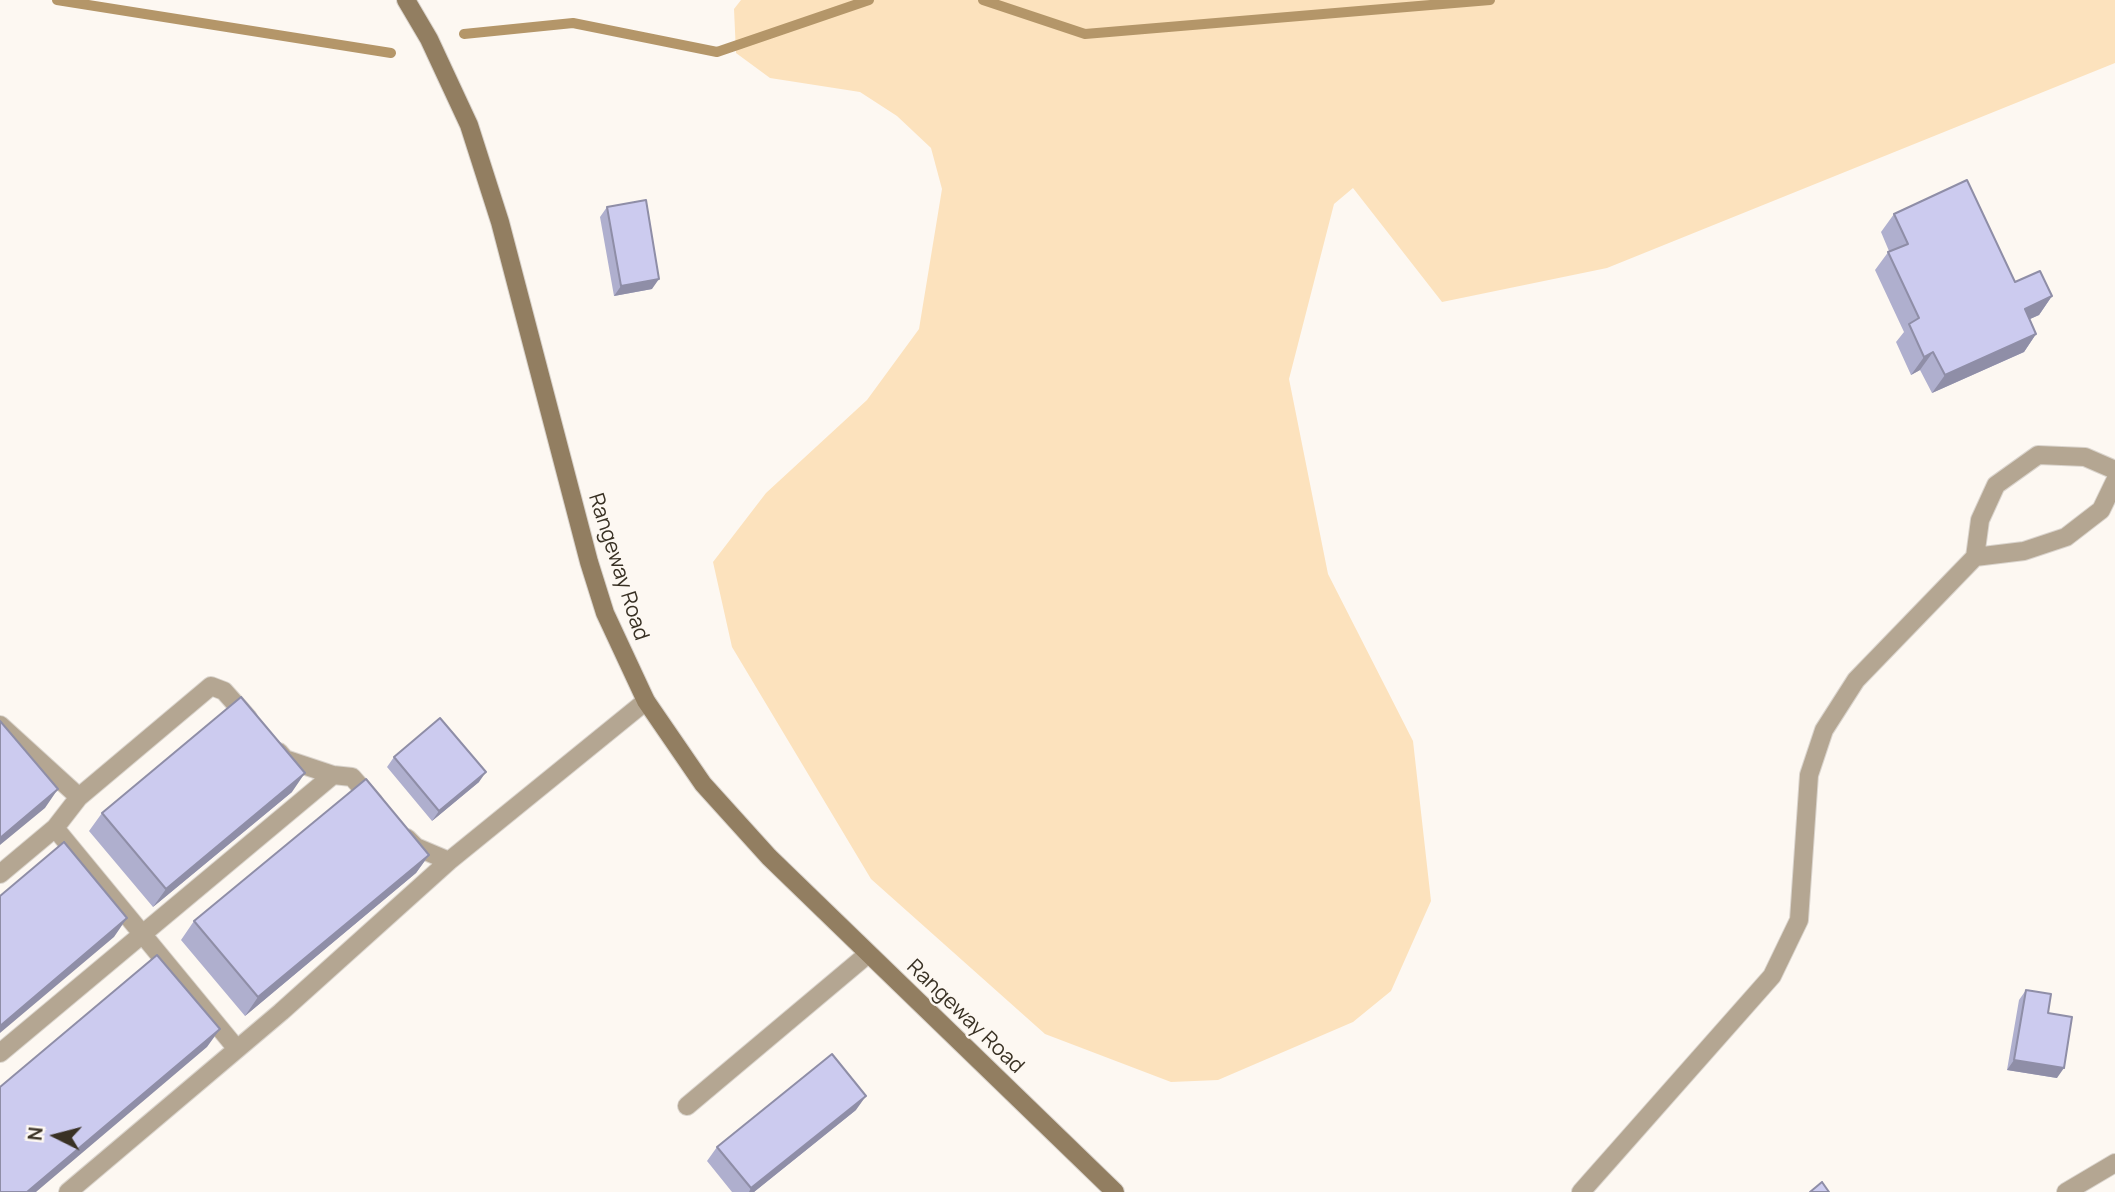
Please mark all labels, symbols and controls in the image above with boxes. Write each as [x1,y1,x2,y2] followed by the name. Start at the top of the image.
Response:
[582,490,654,644] street label: Rangeway Road
[901,955,1029,1079] street label: Rangeway Road
[21,1101,91,1171] north arrow
[21,1126,49,1142] text: N

